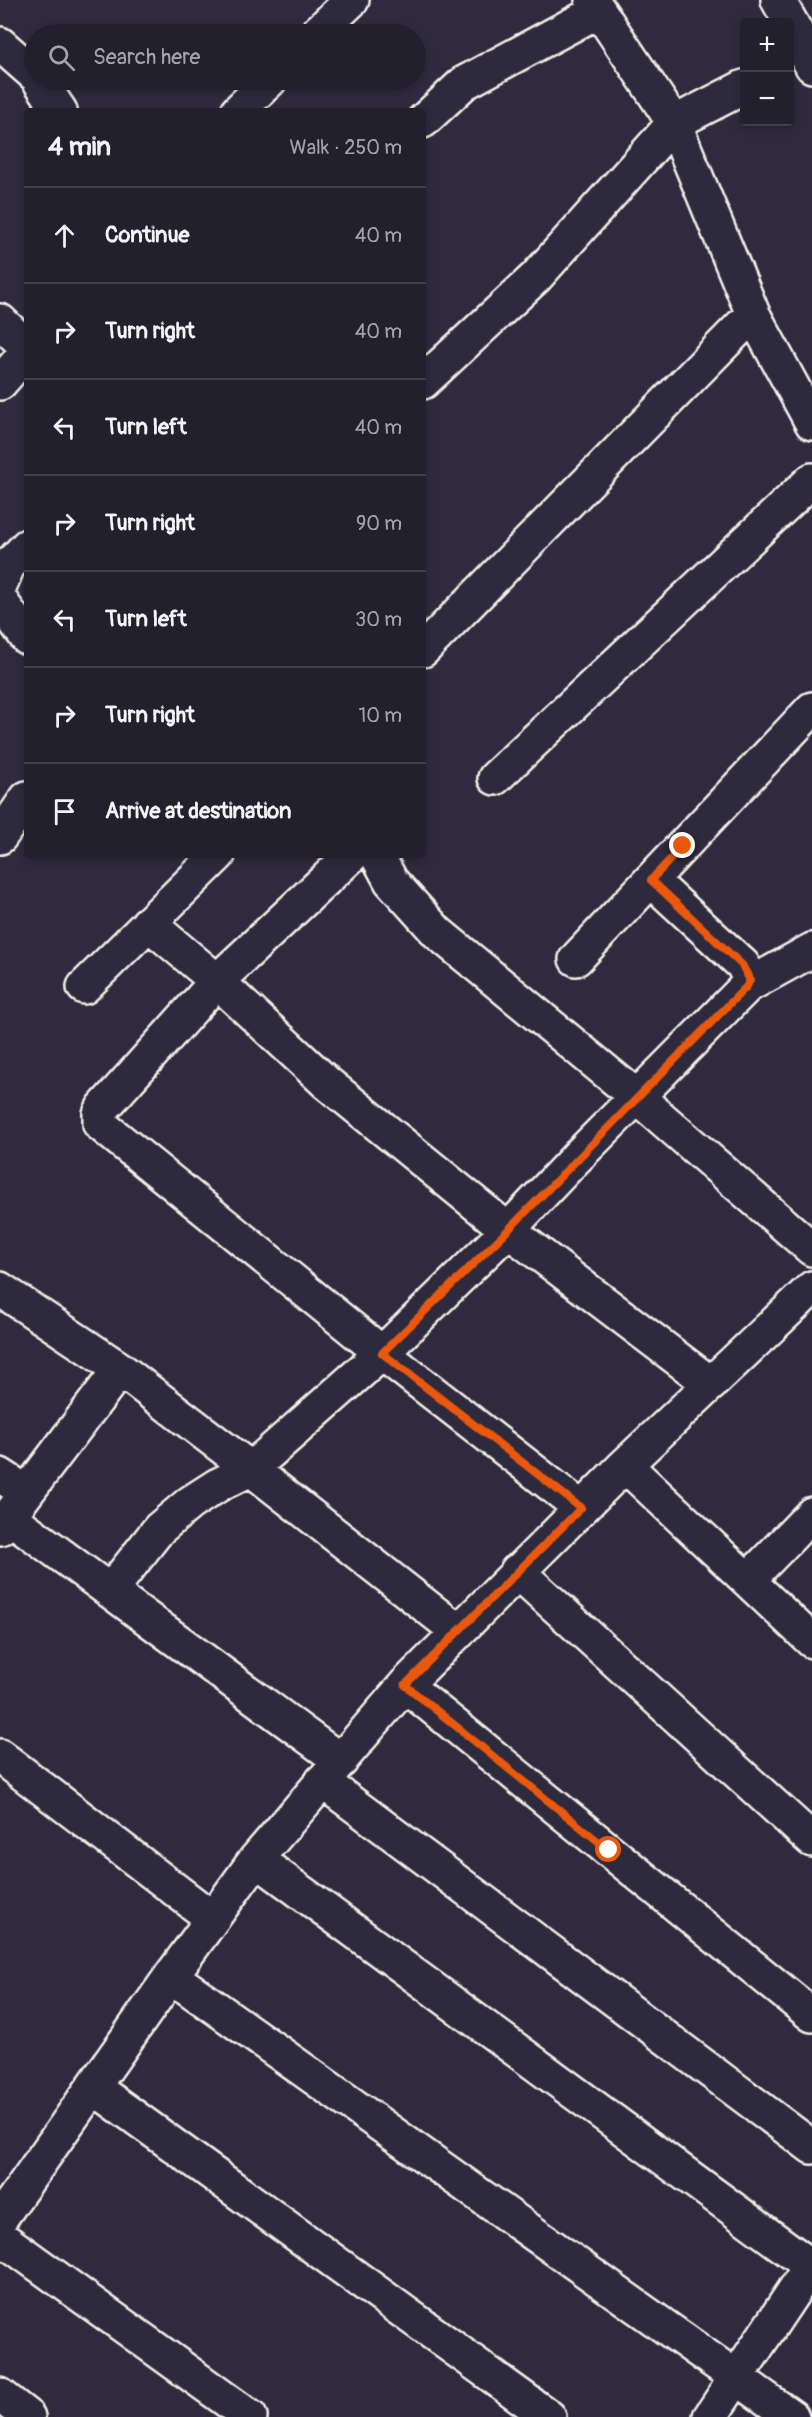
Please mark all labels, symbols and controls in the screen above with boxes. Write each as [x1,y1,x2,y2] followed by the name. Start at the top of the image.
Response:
[740,18,794,126] map controls
[740,18,794,72] button: +
[24,24,426,90] search box
[45,41,78,74] icon: search
[93,43,200,71] text: Search here
[740,72,794,126] button: −
[48,131,111,163] text: 4 min
[290,135,402,160] text: Walk · 250 m
[48,219,81,252] icon: ahead
[105,221,189,249] text: Continue
[355,223,402,248] text: 40 m
[48,315,81,348] icon: right
[105,317,195,345] text: Turn right
[355,319,402,344] text: 40 m
[48,411,81,444] icon: left
[105,413,187,441] text: Turn left
[355,415,402,440] text: 40 m
[48,507,81,540] icon: right
[105,509,195,537] text: Turn right
[356,511,402,536] text: 90 m
[48,603,81,636] icon: left
[105,605,187,633] text: Turn left
[355,607,402,632] text: 30 m
[48,699,81,732] icon: right
[105,701,195,729] text: Turn right
[358,703,402,728] text: 10 m
[48,795,81,828] icon: arrive
[105,797,291,825] text: Arrive at destination
[669,832,695,858] route end
[595,1836,621,1862] route start

